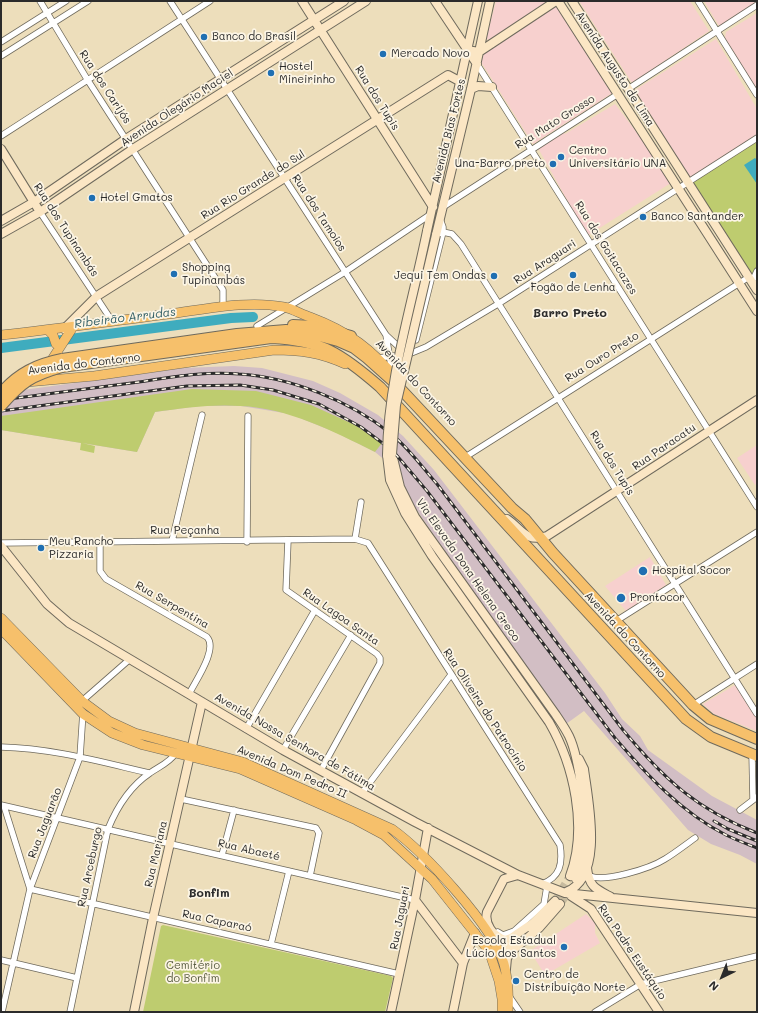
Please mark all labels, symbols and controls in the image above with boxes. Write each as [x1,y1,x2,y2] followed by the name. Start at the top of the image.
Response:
[573,9,657,129] street label: Avenida Augusto de Lima
[212,30,296,44] place label: Banco do Brasil
[199,32,209,42] marker: Banco do Brasil
[391,47,469,61] place label: Mercado Novo
[76,48,134,126] street label: Rua dos Carijós
[378,49,388,59] marker: Mercado Novo
[279,60,335,86] place label: Hostel Mineirinho
[352,63,402,133] street label: Rua dos Tupis
[118,67,236,149] street label: Avenida Olegário Maciel
[266,68,276,78] marker: Hostel Mineirinho
[430,77,468,185] street label: Avenida Bias Fortes
[513,92,597,152] street label: Rua Mato Grosso
[569,144,666,170] place label: Centro Universitário UNA
[199,148,307,222] street label: Rua Rio Grande do Sul
[556,152,566,162] marker: Centro Universitário UNA
[455,157,545,171] place label: Una-Barro preto
[548,159,558,169] marker: Una-Barro preto
[289,172,349,254] street label: Rua dos Tamoios
[31,181,101,279] street label: Rua dos Tupinambás
[100,191,173,205] place label: Hotel Gmatos
[87,193,97,203] marker: Hotel Gmatos
[572,199,640,297] street label: Rua dos Goitacazes
[651,210,744,224] place label: Banco Santander
[638,212,648,222] marker: Banco Santander
[511,237,579,287] street label: Rua Araguari
[182,261,245,287] place label: Shopping Tupinambás
[169,269,179,279] marker: Shopping Tupinambás
[394,269,486,283] place label: Jequi Tem Ondas
[568,270,578,280] marker: Fogão de Lenha
[489,271,499,281] marker: Jequi Tem Ondas
[531,281,615,295] place label: Fogão de Lenha
[73,305,177,331] water label: Ribeirão Arrudas
[533,306,607,320] district label: Barro Preto
[563,329,641,385] street label: Rua Ouro Preto
[373,337,459,429] street label: Avenida do Contorno
[27,351,141,377] street label: Avenida do Contorno
[630,421,698,473] street label: Rua Paracatu
[587,428,637,498] street label: Rua dos Tupis
[413,496,523,644] street label: Via Elevada Dona Helena Greco
[150,524,220,538] street label: Rua Peçanha
[49,535,113,561] place label: Meu Rancho Pizzaria
[36,543,46,553] marker: Meu Rancho Pizzaria
[652,564,731,578] place label: Hospital Socor
[637,565,649,577] marker: Hospital Socor
[133,579,211,631] street label: Rua Serpentina
[300,586,382,648] street label: Rua Lagoa Santa
[582,589,668,681] street label: Avenida do Contorno
[630,591,685,605] place label: Prontocor
[615,592,627,604] marker: Prontocor
[440,646,530,774] street label: Rua Oliveira do Patrocínio
[212,690,378,794] street label: Avenida Nossa Senhora de Fátima
[235,743,349,801] street label: Avenida Dom Pedro II
[25,786,65,860] street label: Rua Jaguarão
[142,820,170,888] street label: Rua Mariana
[75,826,105,908] street label: Rua Arceburgo
[217,836,281,864] street label: Rua Abaeté
[387,885,413,951] street label: Rua Jaguari
[189,886,229,900] district label: Bonfim
[595,902,669,1002] street label: Rua Padre Eustáquio
[181,907,253,935] street label: Rua Caparaó
[466,934,556,960] place label: Escola Estadual Lúcio dos Santos
[559,942,569,952] marker: Escola Estadual Lúcio dos Santos
[702,957,742,997] north arrow
[166,959,220,985] park label: Cemitério do Bonfim
[524,968,626,994] place label: Centro de Distribuição Norte
[511,976,521,986] marker: Centro de Distribuição Norte
[705,978,722,994] text: N

